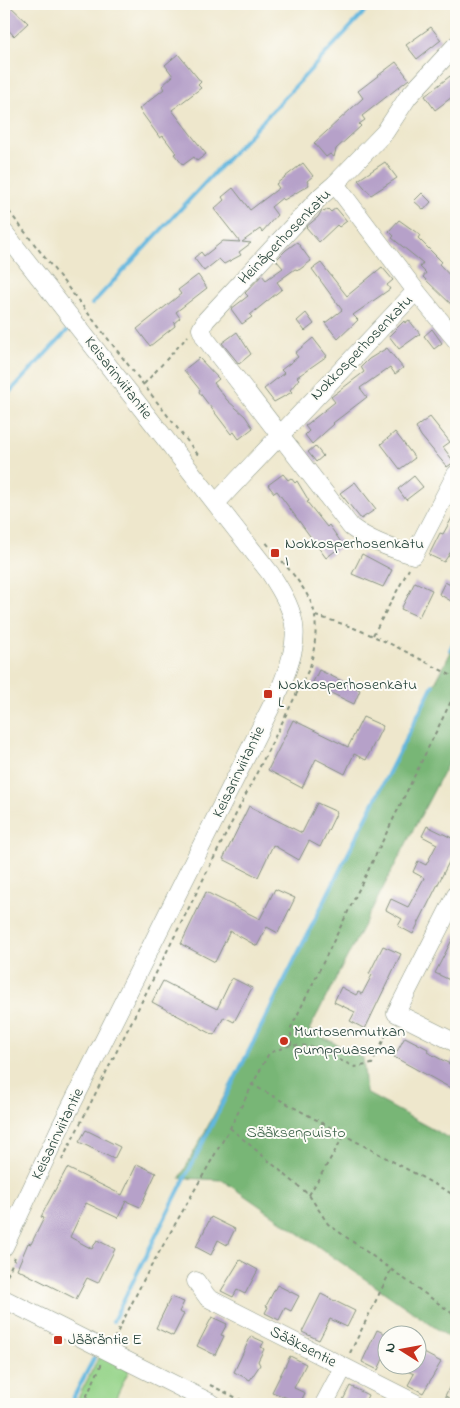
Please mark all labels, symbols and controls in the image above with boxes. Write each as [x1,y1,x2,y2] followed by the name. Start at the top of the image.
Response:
[233,184,337,290] street label: Heinäperhosenkatu
[305,290,419,406] street label: Nokkosperhosenkatu
[78,331,159,425] street label: Keisarinviitantie
[285,532,424,574] place label: Nokkosperhosenkatu I
[269,547,281,559] marker: Nokkosperhosenkatu I
[278,673,417,715] place label: Nokkosperhosenkatu L
[262,688,274,700] marker: Nokkosperhosenkatu L
[206,721,272,822] street label: Keisarinviitantie
[294,1020,405,1062] place label: Murtosenmutkan pumppuasema
[278,1035,290,1047] marker: Murtosenmutkan pumppuasema
[25,1083,91,1184] street label: Keisarinviitantie
[246,1121,346,1145] park label: Sääksenpuisto
[265,1320,341,1374] street label: Sääksentie
[378,1326,428,1376] north arrow
[68,1328,142,1352] place label: Jääräntie E
[52,1334,64,1346] marker: Jääräntie E
[380,1341,402,1354] text: N

